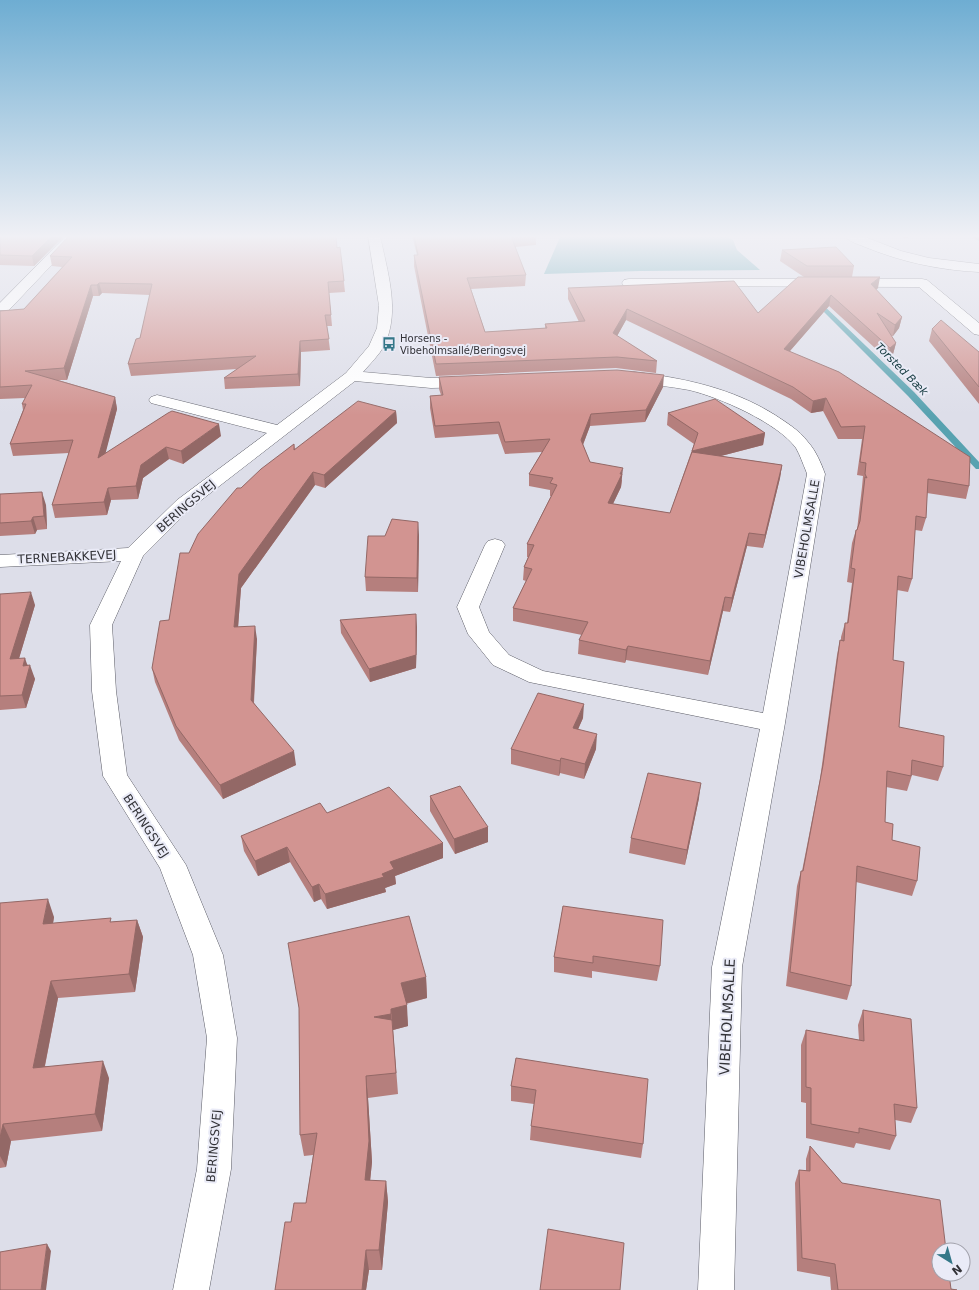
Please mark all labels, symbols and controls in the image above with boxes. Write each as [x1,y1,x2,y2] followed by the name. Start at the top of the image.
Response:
[400,333,526,356] place label: Horsens - Vibeholmsallé/Beringsvej
[381,336,397,352] bus stop icon: Horsens - Vibeholmsallé/Beringsvej
[873,340,931,399] water label: Torsted Bæk
[154,477,218,535] street label: BERINGSVEJ
[791,479,823,579] street label: VIBEHOLMSALLE
[16,547,117,567] street label: TERNEBAKKEVEJ
[120,792,172,860] street label: BERINGSVEJ
[716,958,738,1076] street label: VIBEHOLMSALLE
[204,1109,224,1183] street label: BERINGSVEJ
[931,1242,971,1282] north arrow
[949,1262,964,1278] text: N

